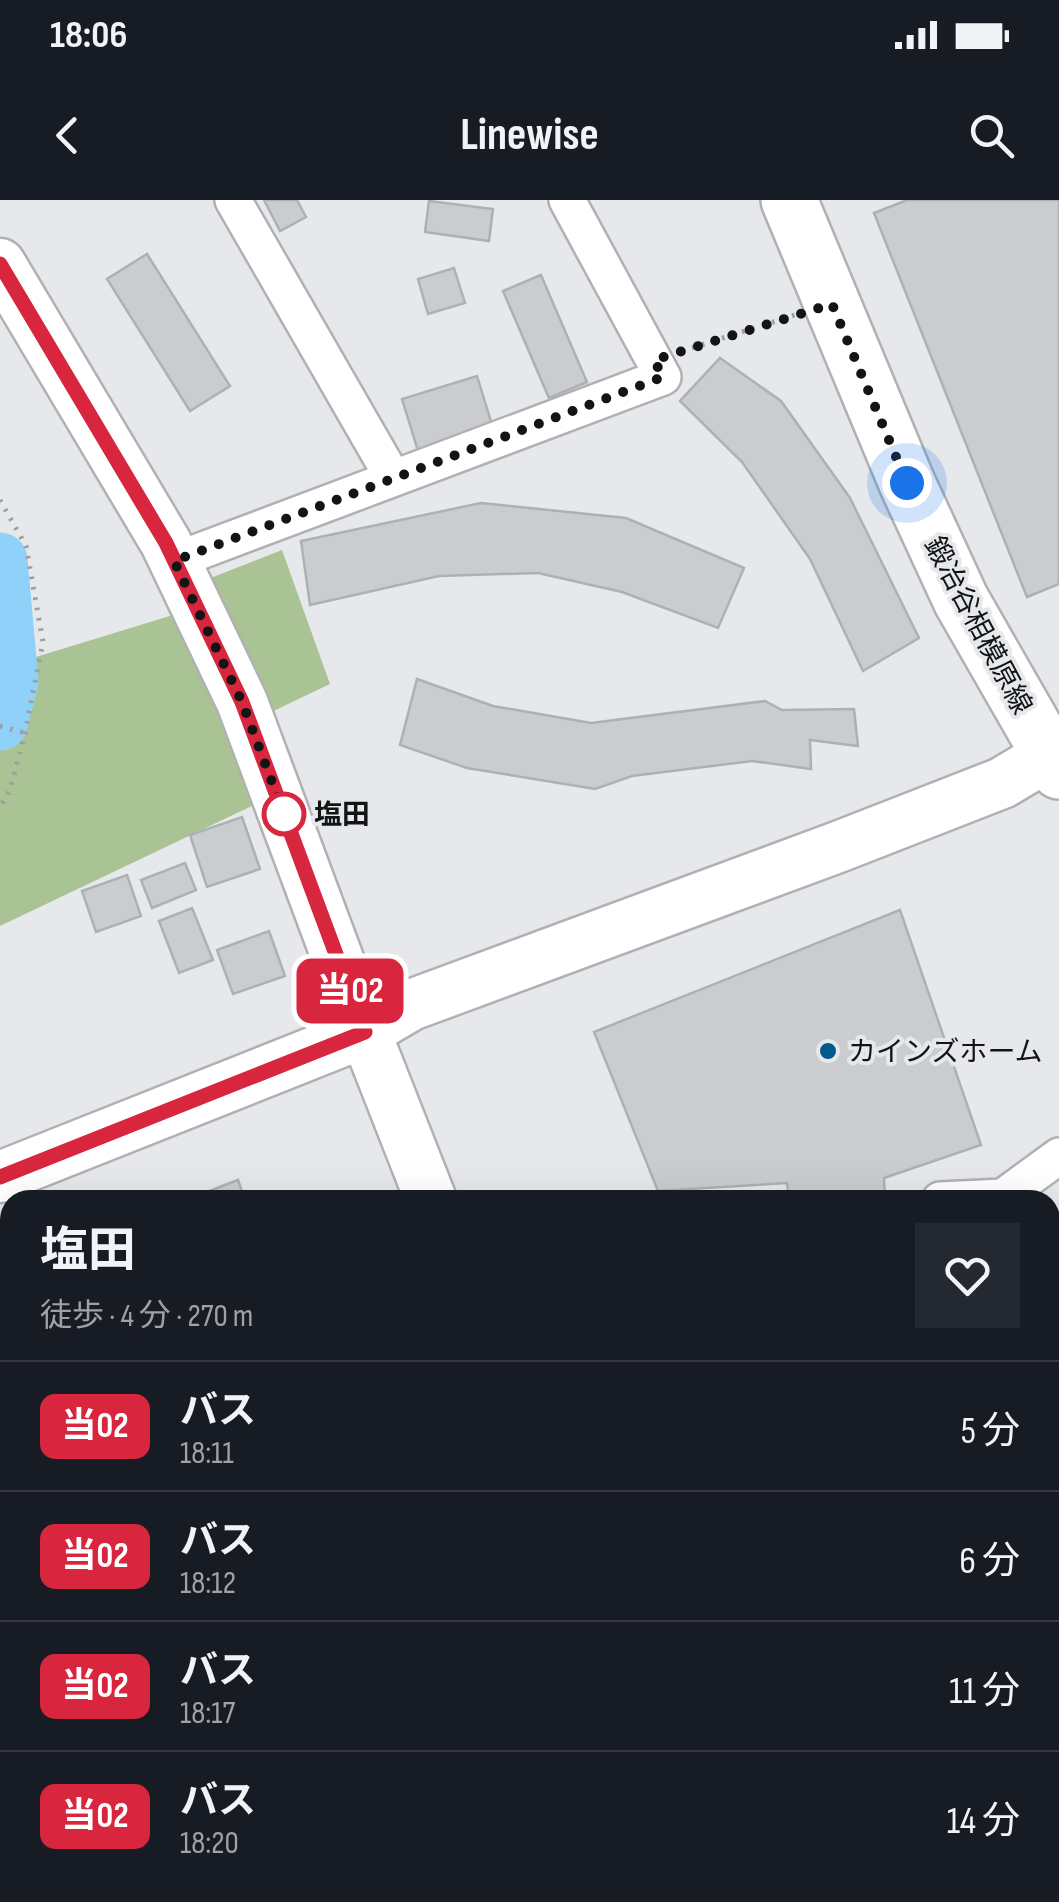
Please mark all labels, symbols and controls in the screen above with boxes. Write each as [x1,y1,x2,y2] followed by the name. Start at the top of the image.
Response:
[50,13,127,58] text: 18:06
[40,108,95,163] icon: back
[460,108,599,163] text: Linewise
[964,108,1019,163] icon: search
[882,458,932,508] your location
[917,531,1038,720] street label: 鍛冶谷相模原線
[263,793,305,835] marker: 塩田
[314,799,370,832] place label: 塩田
[292,958,408,1024] line badge: 当02
[317,970,384,1013] text: 当02
[848,1036,1043,1069] place label: カインズホーム
[817,1040,839,1062] marker: カインズホーム
[40,1223,136,1280] text: 塩田
[915,1223,1020,1328] button: heart
[40,1297,253,1336] text: 徒歩 · 4 分 · 270 m
[180,1389,256,1434] text: バス
[62,1405,129,1448] text: 当02
[961,1409,1020,1454] text: 5 分
[180,1434,234,1473] text: 18:11
[180,1519,256,1564] text: バス
[62,1535,129,1578] text: 当02
[959,1539,1020,1584] text: 6 分
[180,1564,236,1603] text: 18:12
[180,1649,256,1694] text: バス
[62,1665,129,1708] text: 当02
[949,1669,1020,1714] text: 11 分
[180,1694,235,1733] text: 18:17
[180,1779,256,1824] text: バス
[62,1795,129,1838] text: 当02
[947,1799,1020,1844] text: 14 分
[180,1824,239,1863] text: 18:20

